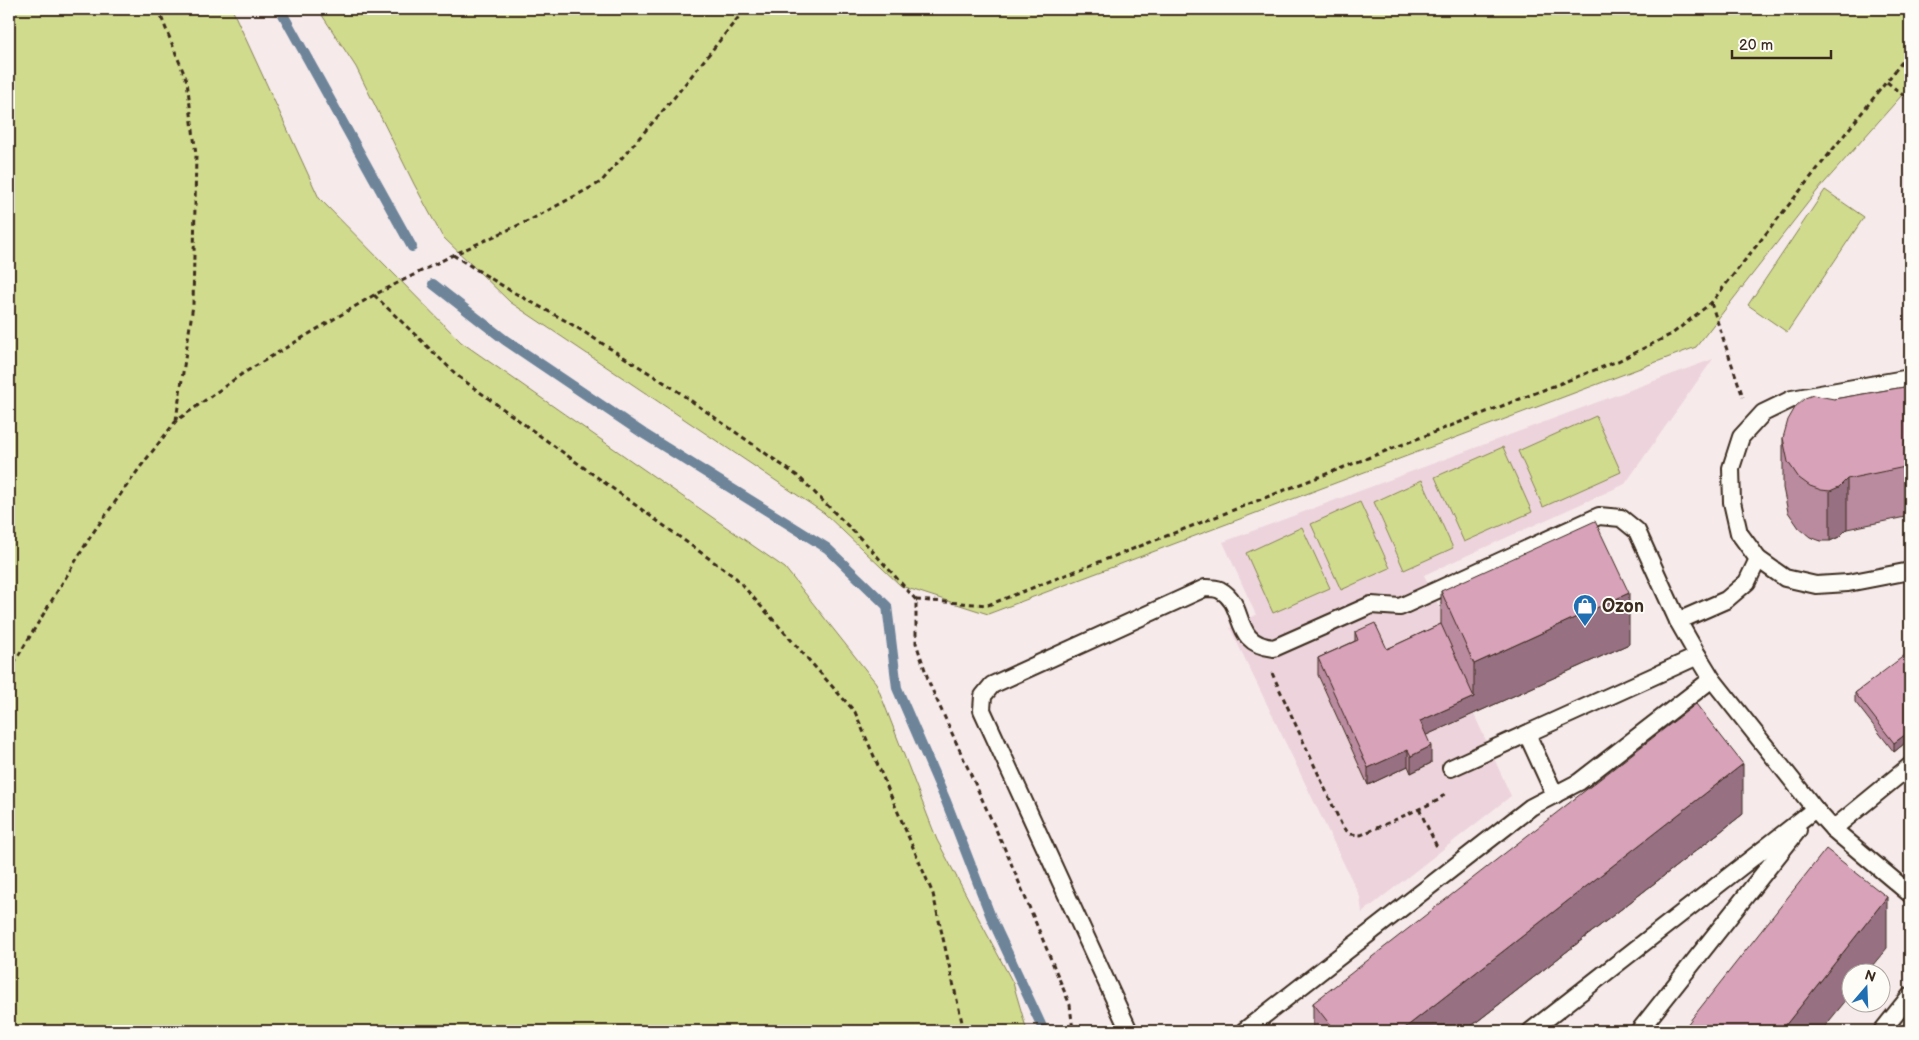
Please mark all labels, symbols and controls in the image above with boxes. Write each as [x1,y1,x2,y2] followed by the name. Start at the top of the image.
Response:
[1732,28,1830,60] scale bar
[1739,36,1773,55] text: 20 m
[1572,593,1598,627] shop icon: Ozon
[1602,596,1644,617] place label: Ozon
[1842,962,1892,1012] north arrow
[1862,966,1878,986] text: N

